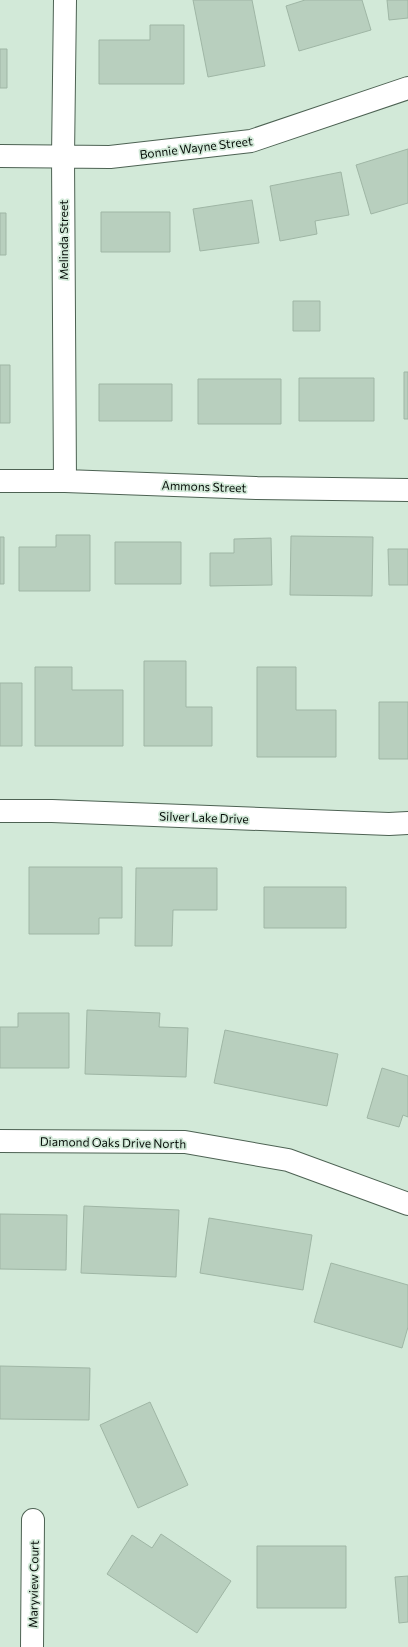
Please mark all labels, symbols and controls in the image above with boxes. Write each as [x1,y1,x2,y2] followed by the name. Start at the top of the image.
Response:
[139,133,253,161] street label: Bonnie Wayne Street
[56,200,70,280] street label: Melinda Street
[161,478,247,494] street label: Ammons Street
[159,808,249,826] street label: Silver Lake Drive
[40,1134,186,1150] street label: Diamond Oaks Drive North
[25,1540,41,1628] street label: Maryview Court

